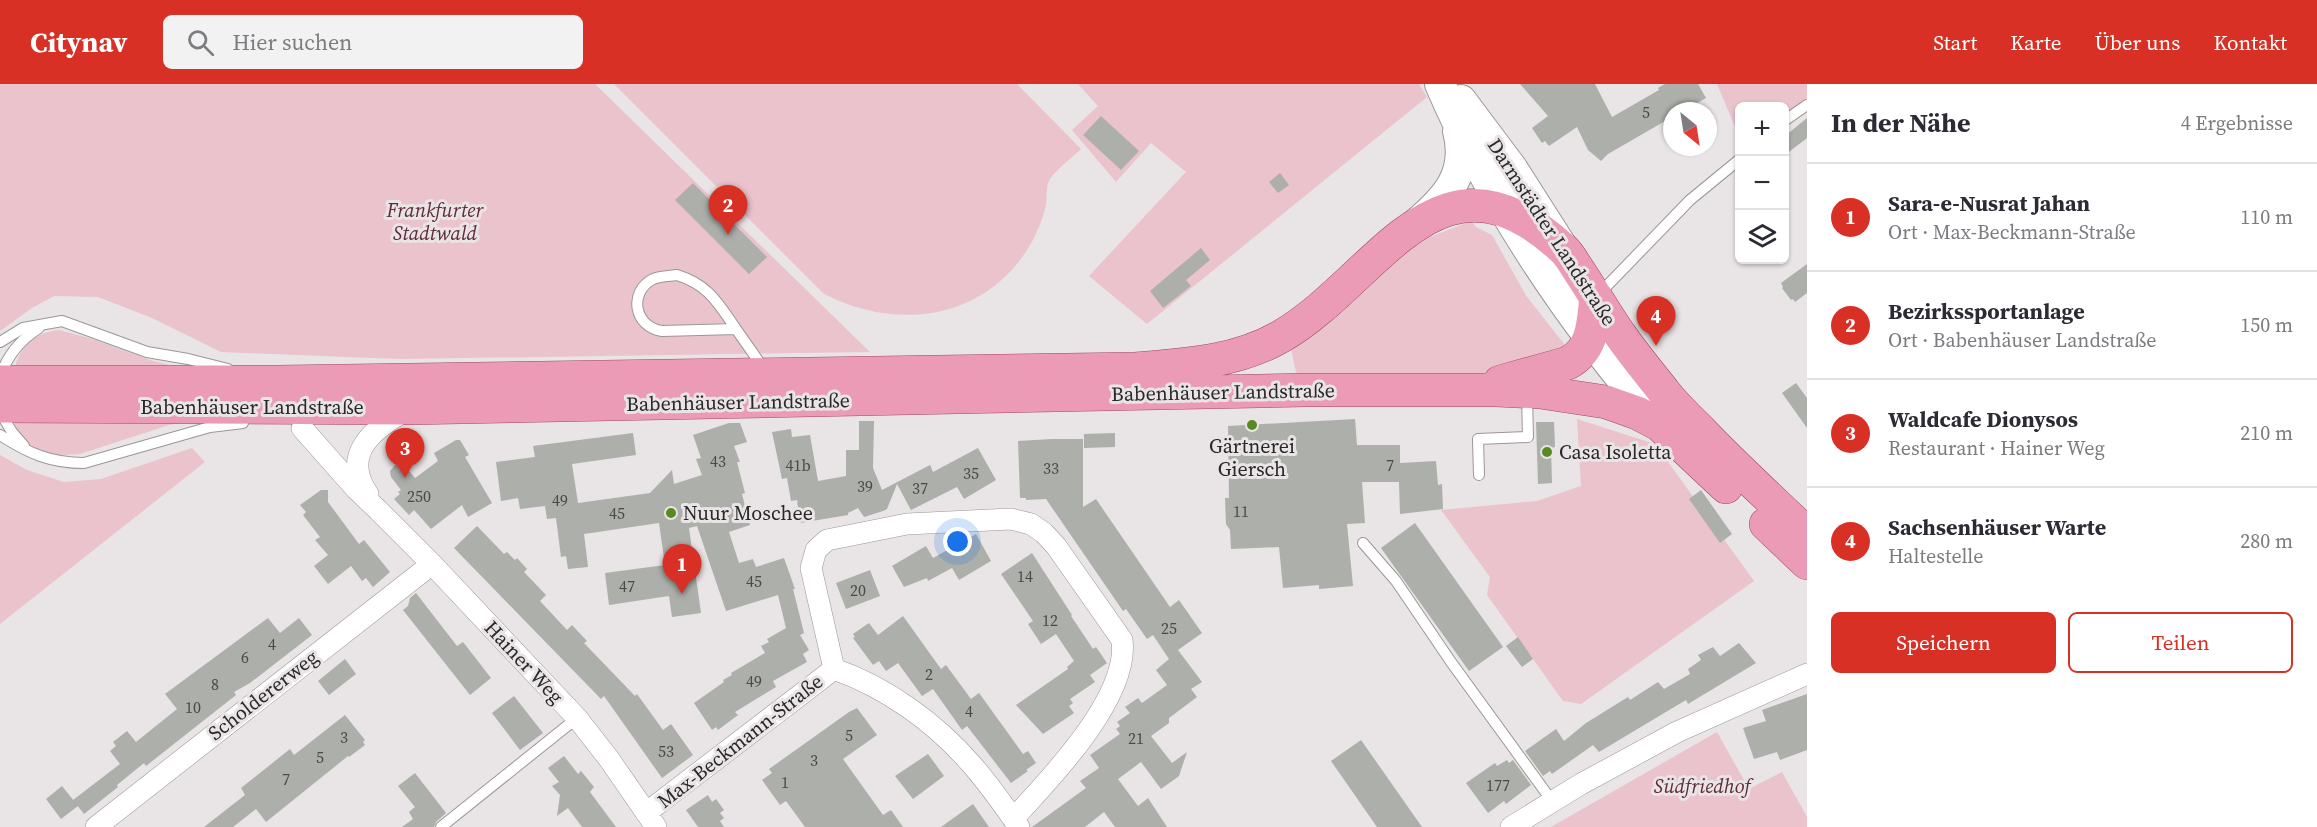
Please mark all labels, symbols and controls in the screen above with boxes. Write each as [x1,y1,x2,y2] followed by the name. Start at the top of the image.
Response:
[163,15,583,69] search box
[30,23,127,61] text: Citynav
[184,26,217,59] icon: search
[232,27,352,57] text: Hier suchen
[1933,28,1977,57] text: Start
[2010,28,2061,57] text: Karte
[2094,28,2180,57] text: Über uns
[2213,28,2287,57] text: Kontakt
[1642,101,1650,123] house number: 5
[1663,102,1717,156] north arrow
[1735,102,1789,264] map controls
[1735,102,1789,156] button: +
[1831,105,1971,141] text: In der Nähe
[2181,109,2293,137] text: 4 Ergebnisse
[1481,133,1623,331] street label: Darmstädter Landstraße
[1735,156,1789,210] button: −
[708,186,748,235] pin: 2
[1888,188,2090,218] text: Sara-e-Nusrat Jahan
[386,196,484,247] park label: Frankfurter Stadtwald
[1845,203,1856,231] text: 1
[2240,203,2293,231] text: 110 m
[1735,210,1789,264] button: layers
[1888,218,2136,246] text: Ort · Max-Beckmann-Straße
[1636,296,1676,346] pin: 4
[1888,296,2085,326] text: Bezirkssportanlage
[1845,311,1856,339] text: 2
[2240,311,2293,339] text: 150 m
[1888,326,2156,354] text: Ort · Babenhäuser Landstraße
[1111,376,1335,408] street label: Babenhäuser Landstraße
[626,386,850,418] street label: Babenhäuser Landstraße
[140,393,364,421] street label: Babenhäuser Landstraße
[1888,404,2078,434] text: Waldcafe Dionysos
[1245,418,1259,432] marker: Gärtnerei Giersch
[1845,419,1856,447] text: 3
[2240,419,2293,447] text: 210 m
[386,428,424,478] pin: 3
[1209,432,1295,483] place label: Gärtnerei Giersch
[1888,434,2105,462] text: Restaurant · Hainer Weg
[1559,438,1672,466] place label: Casa Isoletta
[1540,445,1554,459] marker: Casa Isoletta
[710,450,726,472] house number: 43
[785,454,811,476] house number: 41b
[1386,454,1394,476] house number: 7
[1043,457,1059,479] house number: 33
[963,462,979,484] house number: 35
[857,475,873,497] house number: 39
[912,477,928,499] house number: 37
[407,485,431,507] house number: 250
[552,489,568,511] house number: 49
[683,499,813,527] place label: Nuur Moschee
[1233,500,1249,522] house number: 11
[609,502,625,524] house number: 45
[664,506,678,520] marker: Nuur Moschee
[1888,512,2106,542] text: Sachsenhäuser Warte
[943,527,972,556] your location
[1845,527,1856,555] text: 4
[2240,527,2293,555] text: 280 m
[1888,542,1984,570] text: Haltestelle
[662,544,702,594] pin: 1
[1017,565,1033,587] house number: 14
[746,570,762,592] house number: 45
[619,575,635,597] house number: 47
[850,579,866,601] house number: 20
[1042,609,1058,631] house number: 12
[1831,612,2056,673] button: Speichern
[2068,612,2293,673] button: Teilen
[478,614,570,710] street label: Hainer Weg
[1161,617,1177,639] house number: 25
[268,633,276,655] house number: 4
[202,643,324,747] street label: Scholdererweg
[241,646,249,668] house number: 6
[925,663,933,685] house number: 2
[651,667,829,815] street label: Max-Beckmann-Straße
[746,670,762,692] house number: 49
[211,673,219,695] house number: 8
[185,696,201,718] house number: 10
[965,700,973,722] house number: 4
[845,724,853,746] house number: 5
[340,726,348,748] house number: 3
[1128,727,1144,749] house number: 21
[658,740,674,762] house number: 53
[316,746,324,768] house number: 5
[810,749,818,771] house number: 3
[282,768,290,790] house number: 7
[781,771,789,793] house number: 1
[1654,772,1754,800] park label: Südfriedhof
[1486,774,1510,796] house number: 177

